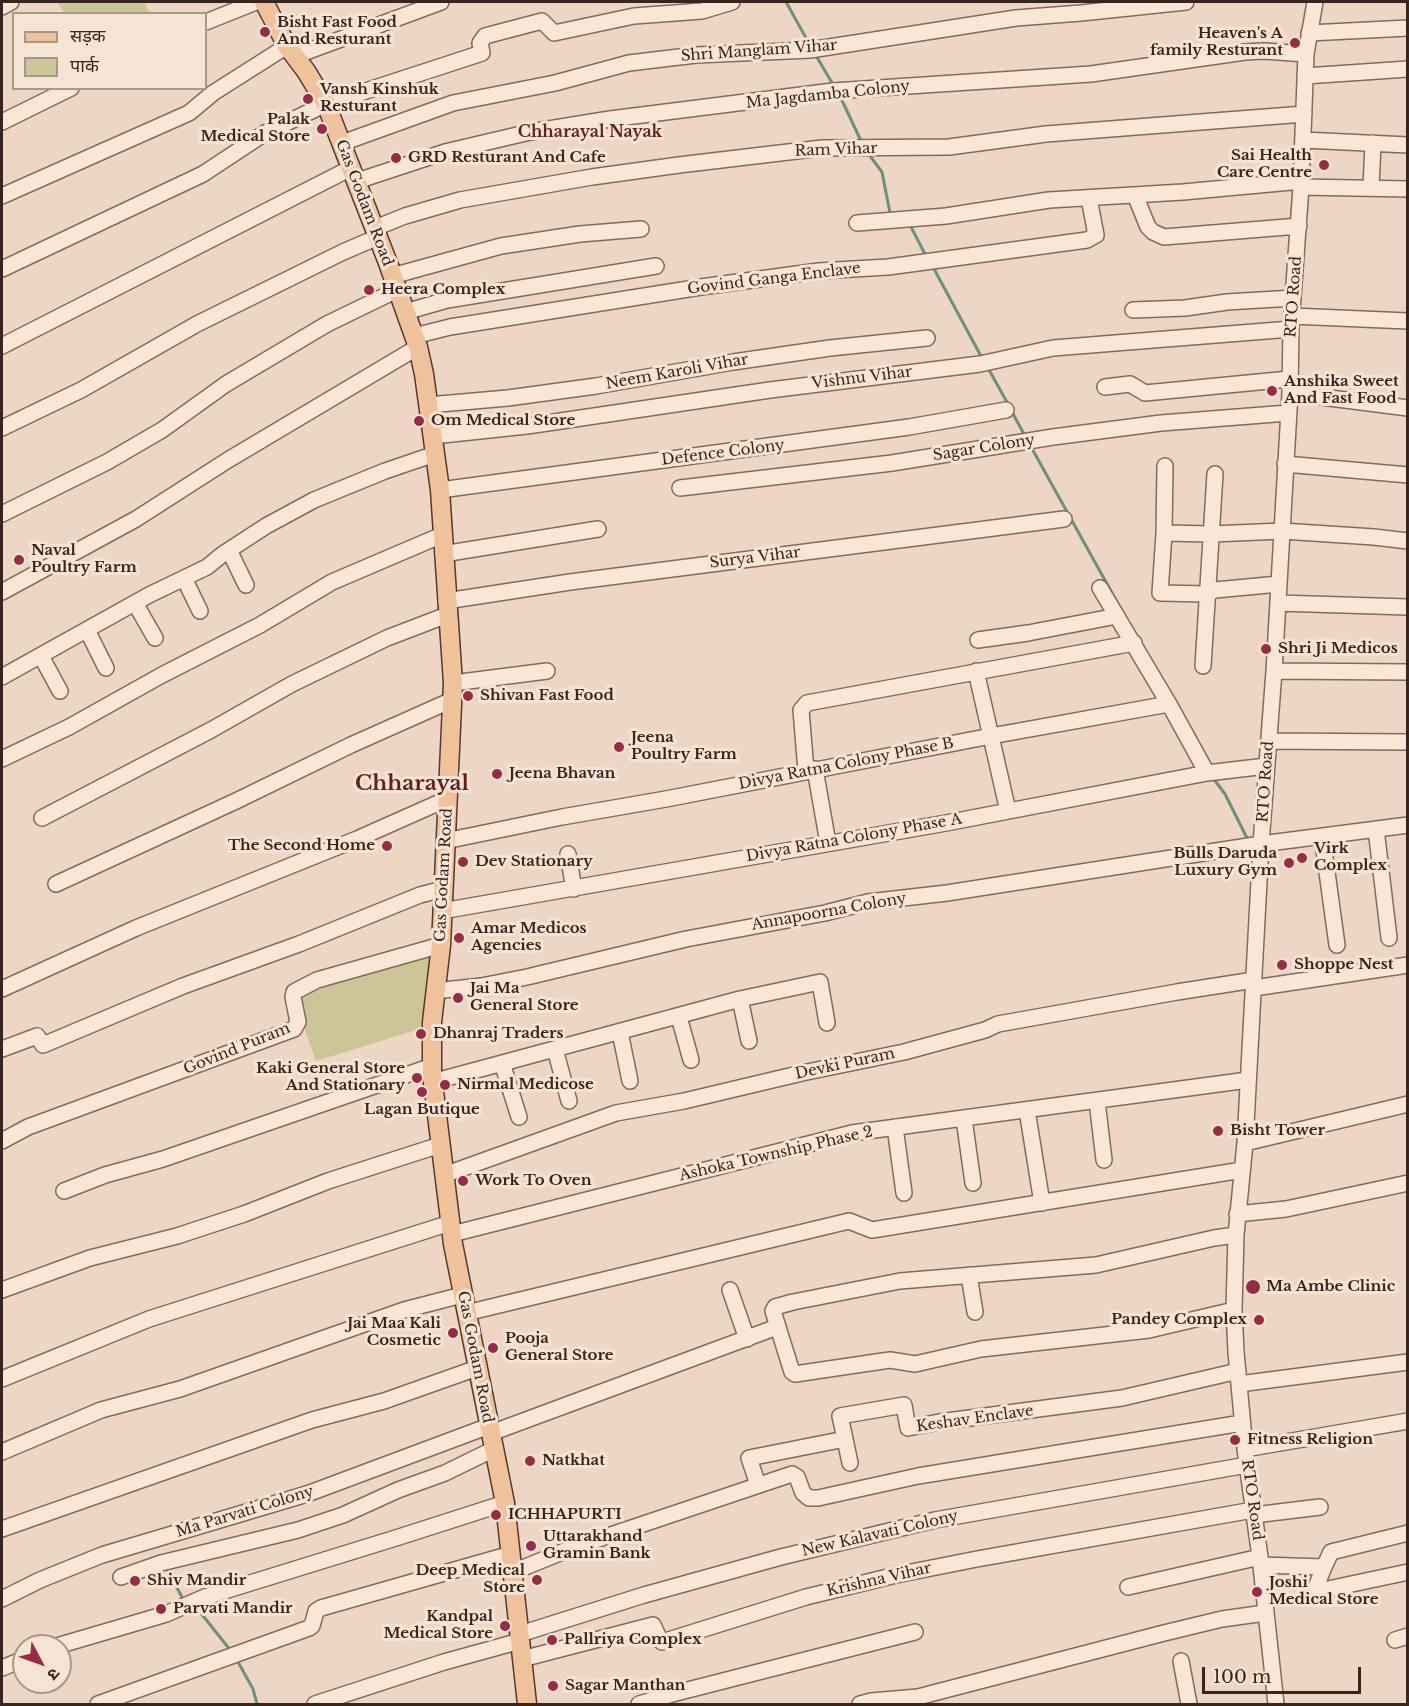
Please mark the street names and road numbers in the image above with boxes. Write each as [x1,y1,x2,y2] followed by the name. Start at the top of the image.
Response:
[680,37,838,65] street label: Shri Manglam Vihar
[745,77,911,113] street label: Ma Jagdamba Colony
[332,137,396,269] street label: Gas Godam Road
[794,140,878,160] street label: Ram Vihar
[1282,256,1306,338] street label: RTO Road
[686,259,862,299] street label: Govind Ganga Enclave
[604,351,750,393] street label: Neem Karoli Vihar
[811,363,913,393] street label: Vishnu Vihar
[932,431,1036,465] street label: Sagar Colony
[660,437,786,469] street label: Defence Colony
[709,543,801,573] street label: Surya Vihar
[737,734,955,794] street label: Divya Ratna Colony Phase B
[1254,741,1278,823] street label: RTO Road
[432,808,456,942] street label: Gas Godam Road
[745,810,963,866] street label: Divya Ratna Colony Phase A
[750,890,908,934] street label: Annapoorna Colony
[181,1019,293,1079] street label: Govind Puram
[794,1045,896,1083] street label: Devki Puram
[678,1123,874,1185] street label: Ashoka Township Phase 2
[453,1289,497,1425] street label: Gas Godam Road
[915,1402,1035,1436] street label: Keshav Enclave
[1237,1458,1267,1542] street label: RTO Road
[174,1482,316,1542] street label: Ma Parvati Colony
[800,1507,960,1561] street label: New Kalavati Colony
[825,1559,933,1601] street label: Krishna Vihar

